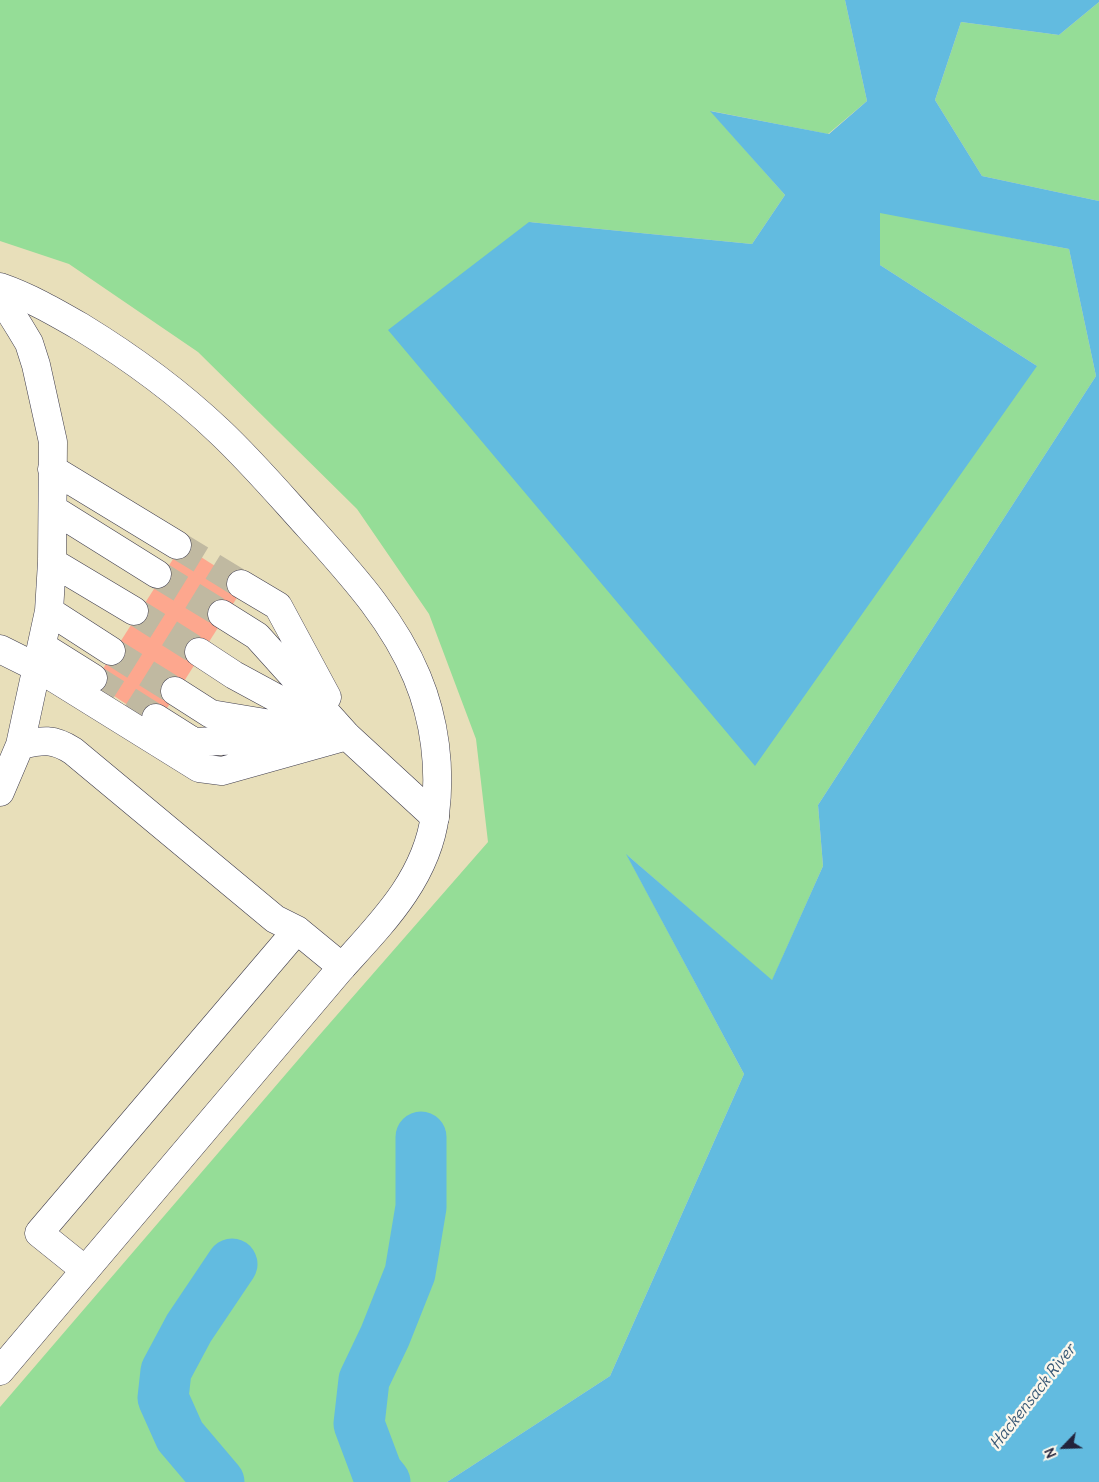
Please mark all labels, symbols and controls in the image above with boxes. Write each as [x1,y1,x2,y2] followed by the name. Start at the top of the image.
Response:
[986,1341,1080,1453] water label: Hackensack River
[1039,1422,1089,1472] north arrow
[1040,1445,1060,1461] text: N

